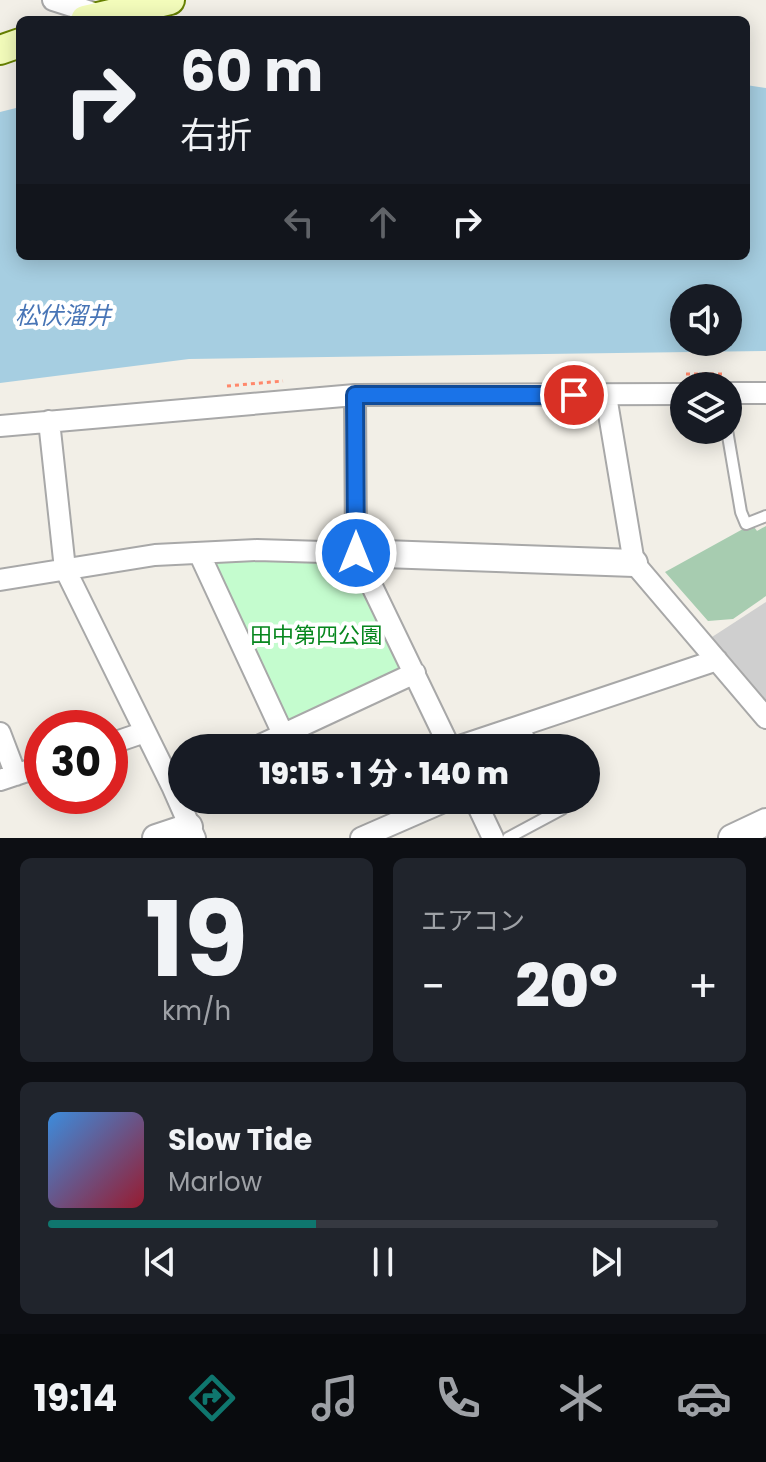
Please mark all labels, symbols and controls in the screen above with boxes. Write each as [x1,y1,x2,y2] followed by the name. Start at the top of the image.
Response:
[180,32,323,111] text: 60 m
[48,48,152,152] icon: right
[180,110,252,161] text: 右折
[277,200,321,244] icon: left
[361,200,405,244] icon: ahead
[445,200,489,244] icon: right
[670,284,742,444] map controls
[670,284,742,356] button: sound
[15,299,113,332] water label: 松伏溜井
[540,361,608,429] pin
[670,372,742,444] button: layers
[552,373,596,417] icon: arrive
[314,511,398,595] position arrow
[250,620,382,651] park label: 田中第四公園
[24,710,128,814] speed limit sign: 30
[259,752,509,795] text: 19:15 · 1 分 · 140 m
[145,867,248,1012] text: 19
[421,903,525,939] text: エアコン
[515,944,618,1028] text: 20°
[421,956,445,1017] text: −
[688,956,718,1017] text: +
[162,993,231,1029] text: km/h
[168,1118,312,1161] text: Slow Tide
[168,1164,262,1200] text: Marlow
[138,1240,182,1284] icon: previous
[361,1240,405,1284] icon: pause
[584,1240,628,1284] icon: next
[184,1370,240,1426] icon: directions
[307,1370,363,1426] icon: music
[430,1370,486,1426] icon: phone
[553,1370,609,1426] icon: climate
[676,1370,732,1426] icon: car
[34,1373,117,1424] text: 19:14

